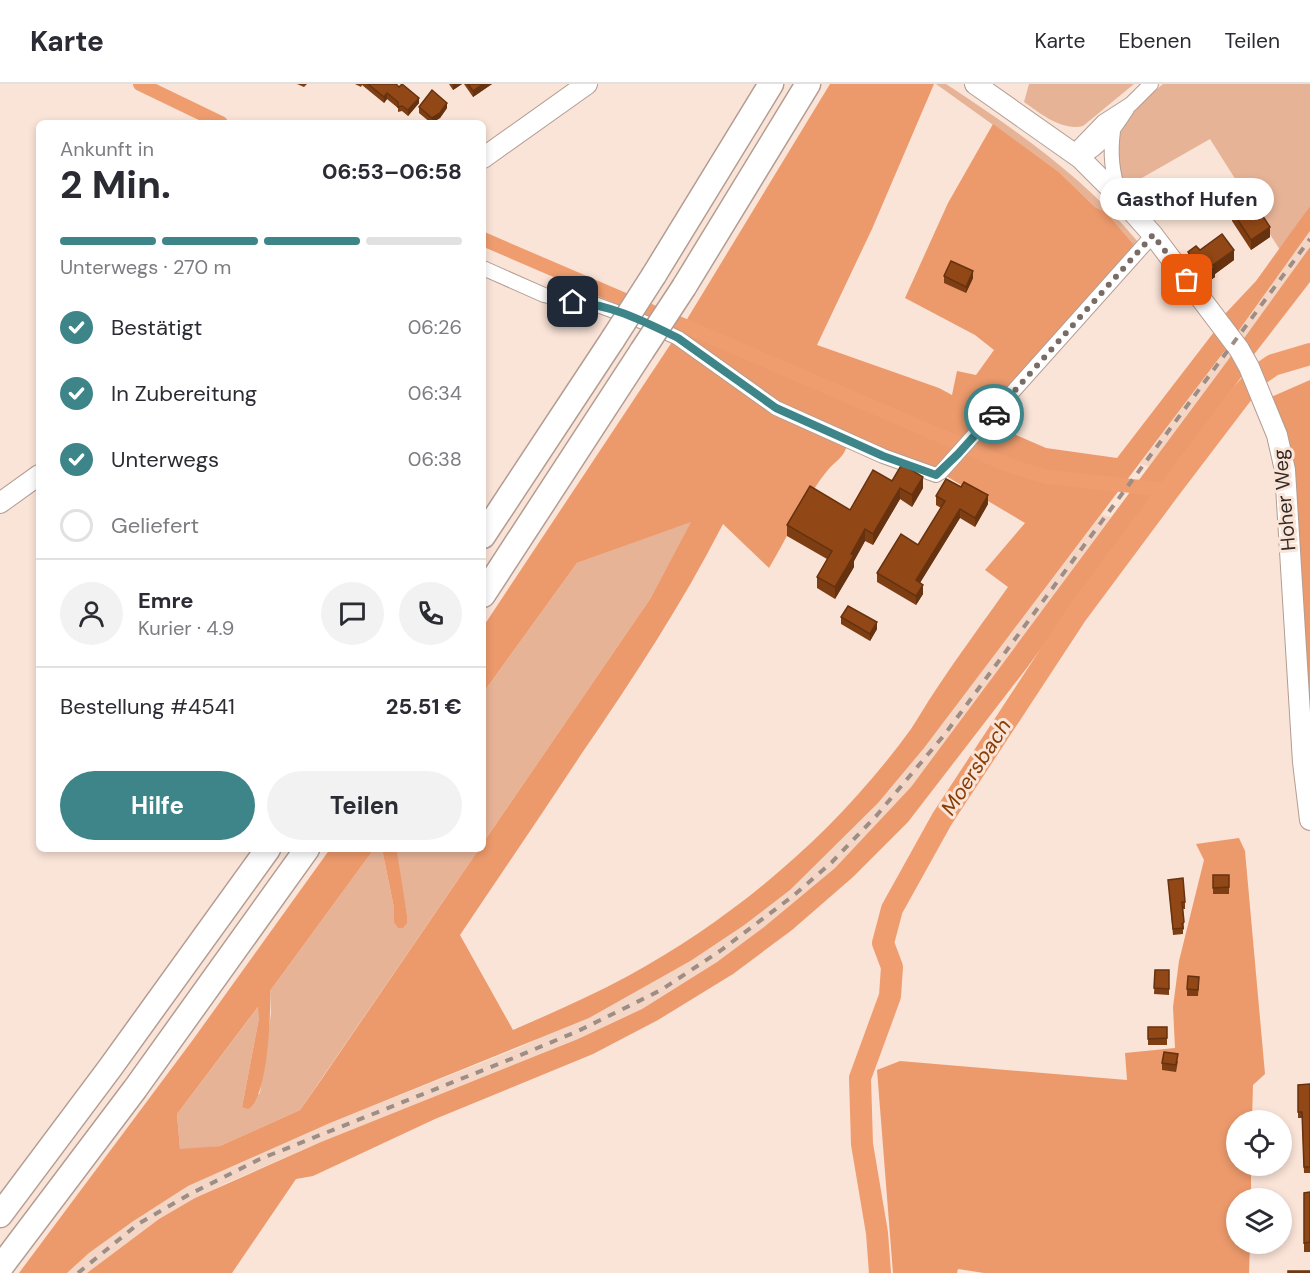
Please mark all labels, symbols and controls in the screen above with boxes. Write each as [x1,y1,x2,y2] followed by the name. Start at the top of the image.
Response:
[30,23,104,60] text: Karte
[1035,27,1085,55] text: Karte
[1118,27,1191,55] text: Ebenen
[1224,27,1280,55] text: Teilen
[60,136,154,162] text: Ankunft in
[322,157,462,186] text: 06:53–06:58
[60,159,171,210] text: 2 Min.
[1100,178,1274,220] callout: Gasthof Hufen
[1117,186,1257,212] text: Gasthof Hufen
[60,254,231,280] text: Unterwegs · 270 m
[1161,254,1212,305] pin
[1170,263,1203,296] icon: bag
[547,276,598,327] pin
[556,285,589,318] icon: home
[60,311,93,344] icon: check
[111,313,202,342] text: Bestätigt
[408,314,462,340] text: 06:26
[60,377,93,410] icon: check
[111,379,257,408] text: In Zubereitung
[408,380,462,406] text: 06:34
[964,384,1024,444] courier
[978,398,1011,431] icon: car
[60,443,93,476] icon: check
[111,445,219,474] text: Unterwegs
[408,446,462,472] text: 06:38
[1267,448,1301,552] street label: Hoher Weg
[111,511,199,540] text: Geliefert
[60,582,123,645] button: person
[321,582,384,645] button: chat
[399,582,462,645] button: phone
[138,586,194,615] text: Emre
[138,615,234,641] text: Kurier · 4.9
[60,692,235,721] text: Bestellung #4541
[386,692,462,721] text: 25.51 €
[934,714,1018,820] water label: Moersbach
[60,771,255,840] button: Hilfe
[267,771,462,840] button: Teilen
[1226,1110,1292,1254] map controls
[1226,1110,1292,1176] button: locate
[1226,1188,1292,1254] button: layers

